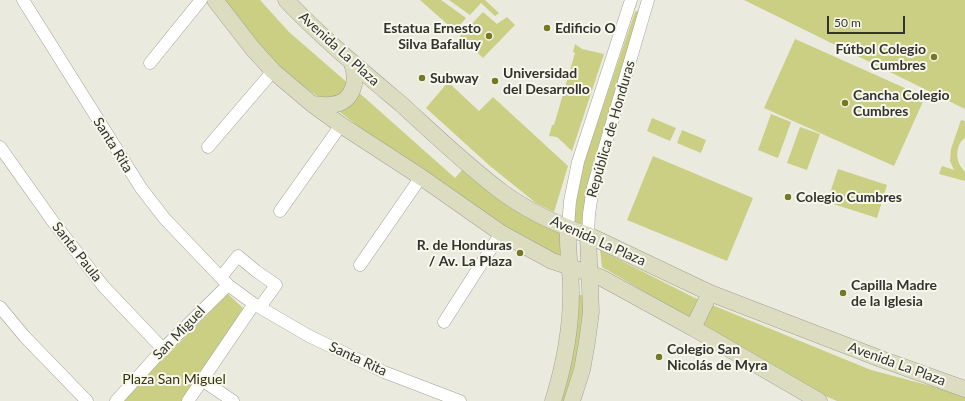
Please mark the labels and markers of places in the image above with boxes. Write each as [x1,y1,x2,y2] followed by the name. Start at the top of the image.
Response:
[383,20,481,52] place label: Estatua Ernesto Silva Bafalluy
[555,20,616,36] place label: Edificio O
[542,23,552,33] marker: Edificio O
[484,31,494,41] marker: Estatua Ernesto Silva Bafalluy
[835,41,926,74] place label: Fútbol Colegio Cumbres
[929,52,939,62] marker: Fútbol Colegio Cumbres
[503,65,590,98] place label: Universidad del Desarrollo
[430,70,479,86] place label: Subway
[417,73,427,83] marker: Subway
[490,76,500,86] marker: Universidad del Desarrollo
[853,87,950,120] place label: Cancha Colegio Cumbres
[840,98,850,108] marker: Cancha Colegio Cumbres
[796,189,902,205] place label: Colegio Cumbres
[783,192,793,202] marker: Colegio Cumbres
[417,237,512,270] place label: R. de Honduras / Av. La Plaza
[515,248,525,258] marker: R. de Honduras / Av. La Plaza
[851,277,937,310] place label: Capilla Madre de la Iglesia
[838,288,848,298] marker: Capilla Madre de la Iglesia
[667,341,768,374] place label: Colegio San Nicolás de Myra
[654,352,664,362] marker: Colegio San Nicolás de Myra

